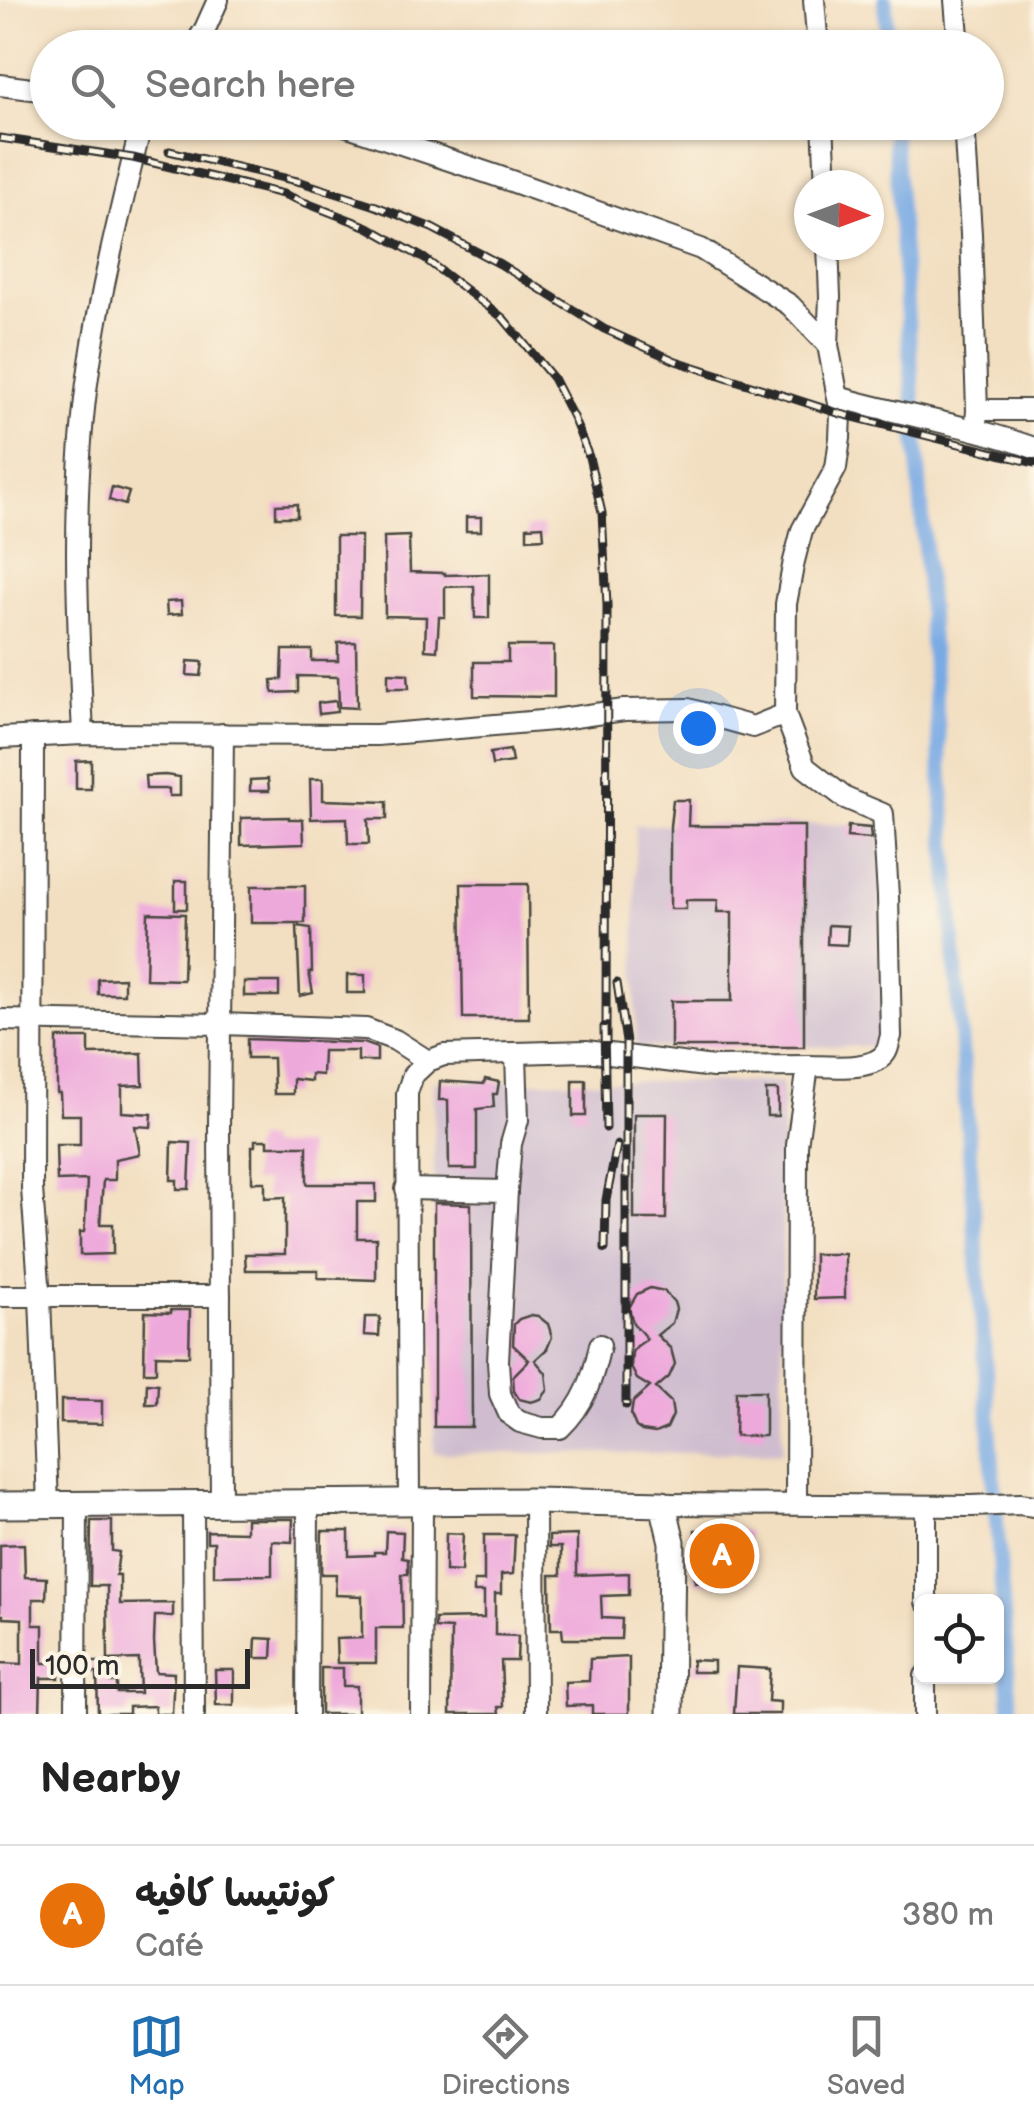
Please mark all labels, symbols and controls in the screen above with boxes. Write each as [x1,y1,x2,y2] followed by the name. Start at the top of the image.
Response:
[30,30,1004,140] search box
[65,58,120,113] icon: search
[145,63,356,108] text: Search here
[794,170,884,260] north arrow
[673,703,724,754] your location
[690,1518,754,1594] pin: A
[914,1594,1004,1684] map controls
[914,1594,1004,1684] button: locate
[30,1644,250,1688] scale bar
[45,1650,119,1683] text: 100 m
[40,1754,180,1805] text: Nearby
[135,1872,335,1917] text: كونتيسا كافيه
[63,1896,82,1935] text: A
[902,1896,994,1935] text: 380 m
[135,1927,204,1966] text: Café
[128,2009,185,2102] tab: Map
[441,2009,570,2102] tab: Directions
[827,2009,906,2102] tab: Saved

